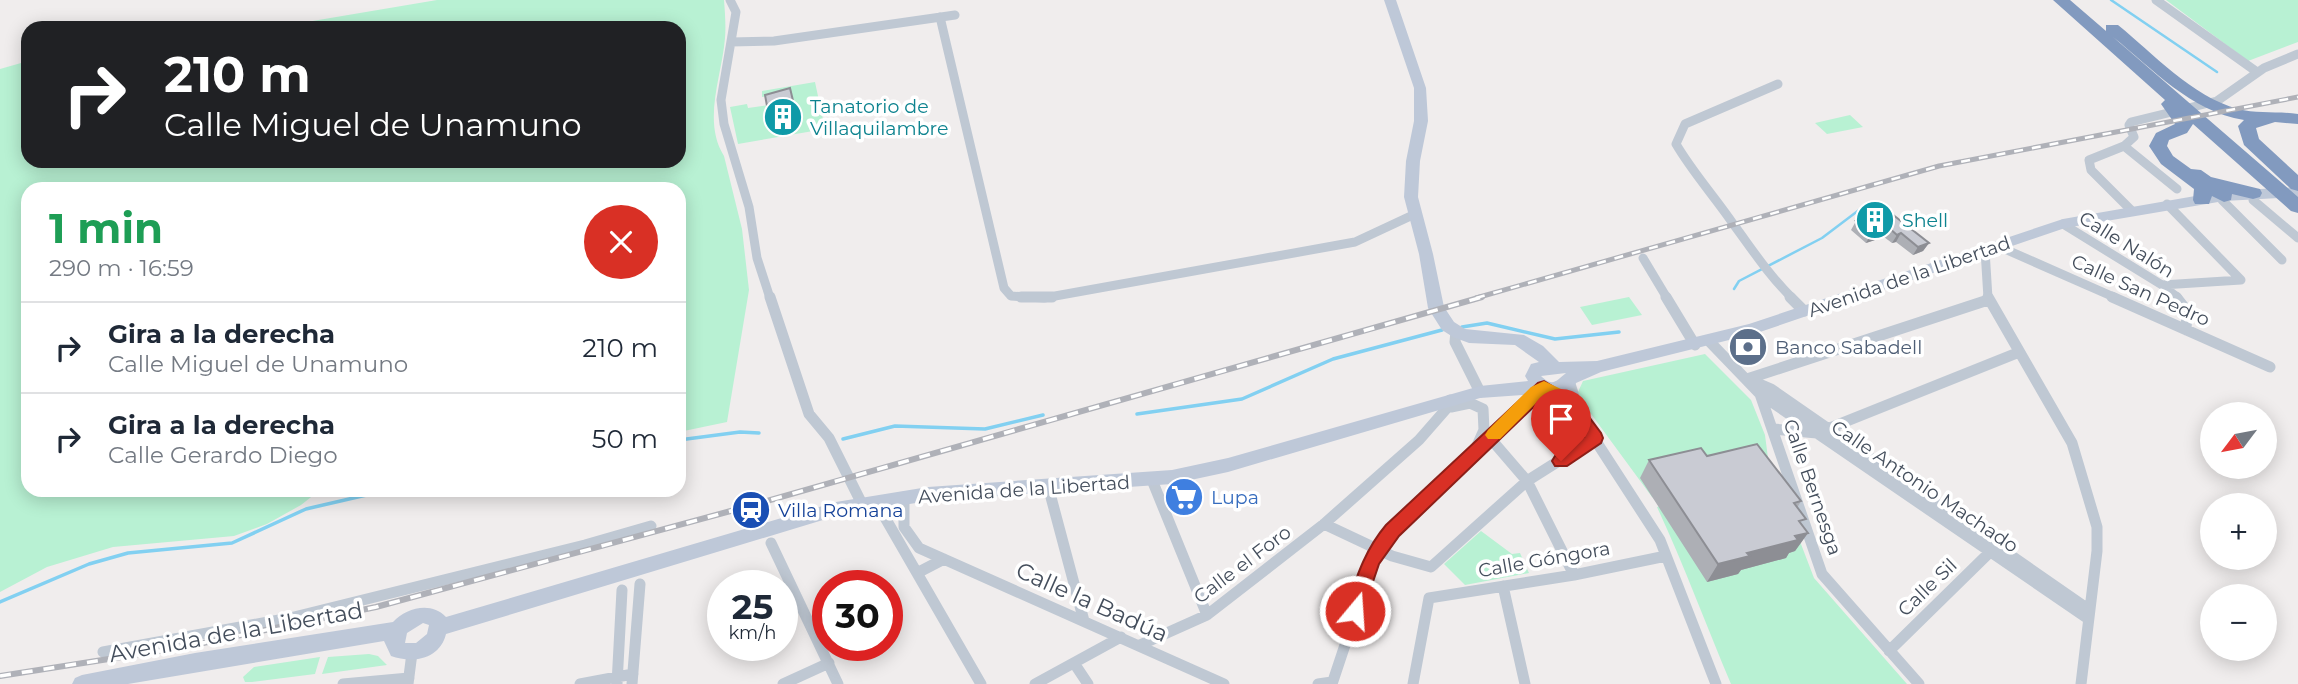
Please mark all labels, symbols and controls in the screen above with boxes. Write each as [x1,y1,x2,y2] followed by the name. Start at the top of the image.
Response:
[164,45,311,104] text: 210 m
[49,49,140,140] icon: right
[810,95,948,140] place label: Tanatorio de Villaquilambre
[762,96,804,138] building icon: Tanatorio de Villaquilambre
[164,105,582,144] text: Calle Miguel de Unamuno
[1854,199,1896,241] building icon: Shell
[49,202,163,254] text: 1 min
[584,205,658,279] button: close
[2075,206,2179,283] street label: Calle Nalón
[1902,209,1948,232] place label: Shell
[1805,231,2013,322] street label: Avenida de la Libertad
[2068,250,2214,331] street label: Calle San Pedro
[49,254,194,282] text: 290 m · 16:59
[108,318,335,350] text: Gira a la derecha
[1727,326,1769,368] bank icon: Banco Sabadell
[49,329,87,367] icon: right
[582,332,658,364] text: 210 m
[1775,336,1922,359] place label: Banco Sabadell
[108,350,408,378] text: Calle Miguel de Unamuno
[1531,389,1591,461] pin
[1542,400,1580,438] icon: arrive
[2200,402,2277,480] north arrow
[2200,402,2277,661] map controls
[108,409,335,441] text: Gira a la derecha
[1827,415,2023,558] street label: Calle Antonio Machado
[1778,416,1847,558] street label: Calle Bernesga
[49,420,87,458] icon: right
[592,423,658,455] text: 50 m
[108,441,338,469] text: Calle Gerardo Diego
[917,471,1131,508] street label: Avenida de la Libertad
[1163,476,1205,518] supermarket icon: Lupa
[1211,486,1259,509] place label: Lupa
[730,489,772,531] station icon: Villa Romana
[2200,493,2277,570] button: +
[778,499,904,522] place label: Villa Romana
[1189,520,1295,608] street label: Calle el Foro
[1476,537,1612,582] street label: Calle Góngora
[1893,554,1962,621] street label: Calle Sil
[1012,556,1172,648] street label: Calle la Badúa
[812,570,903,661] speed limit sign: 30
[1318,574,1392,648] position arrow
[2200,584,2277,661] button: −
[732,585,773,628] text: 25
[107,596,365,668] street label: Avenida de la Libertad
[728,622,777,644] text: km/h

